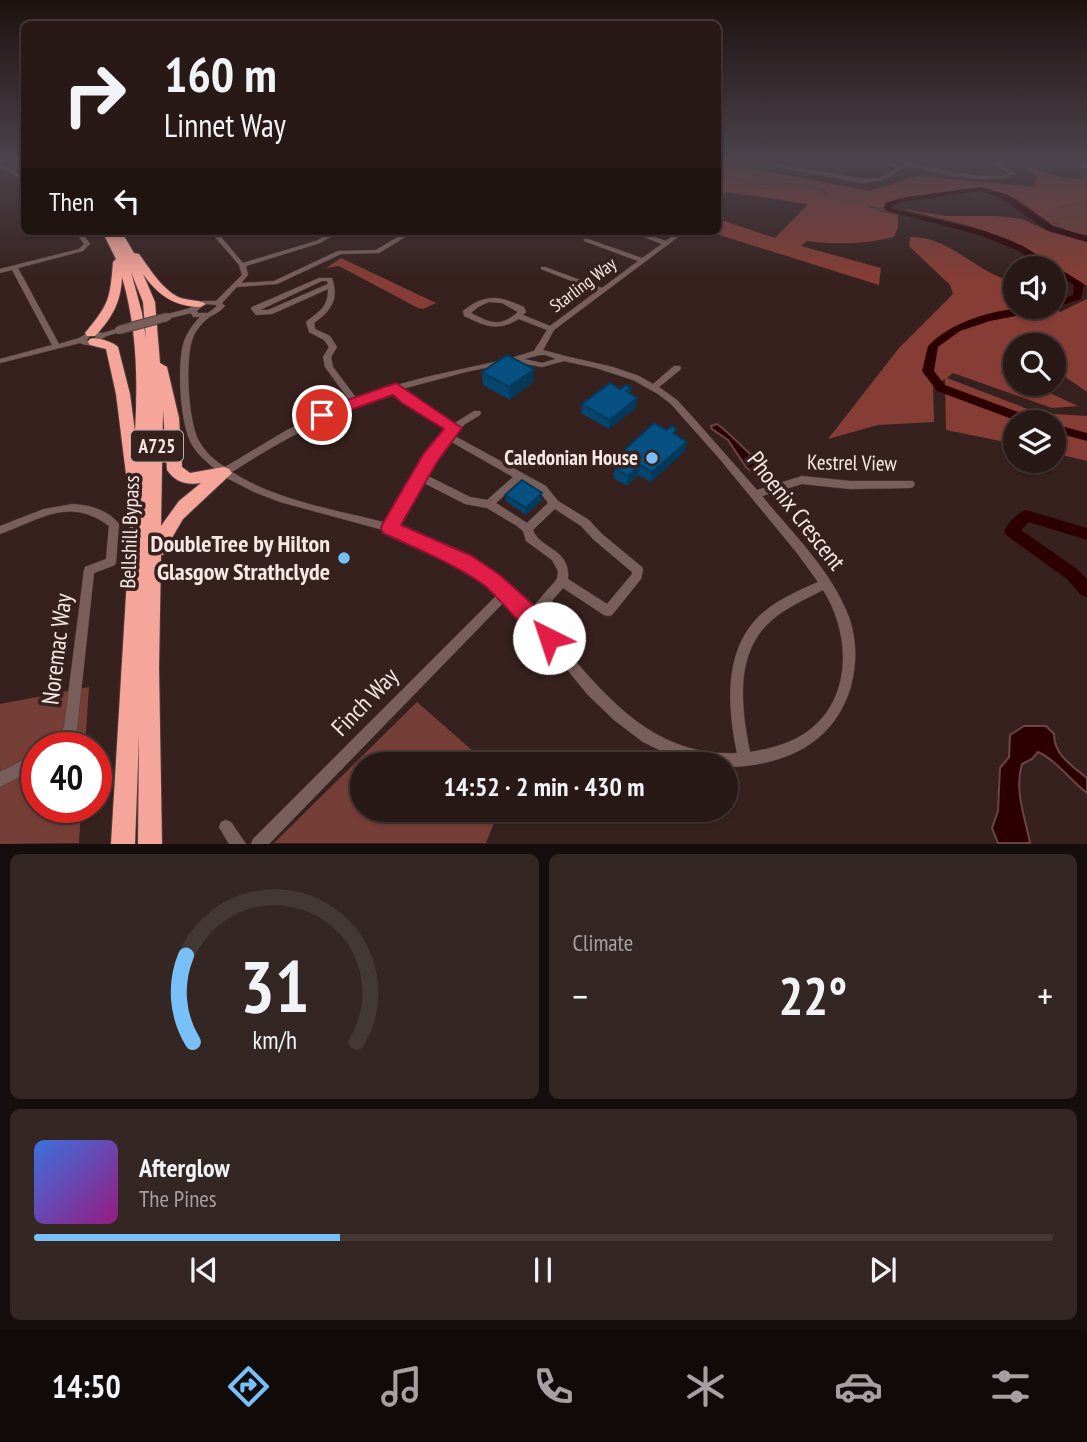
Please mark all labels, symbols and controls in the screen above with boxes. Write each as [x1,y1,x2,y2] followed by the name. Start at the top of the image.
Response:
[164,42,277,106] text: 160 m
[49,49,140,140] icon: right
[164,104,286,146] text: Linnet Way
[108,182,146,220] icon: left
[49,185,94,218] text: Then
[545,252,621,317] street label: Starling Way
[1003,256,1066,473] map controls
[1003,256,1066,319] button: sound
[1003,333,1066,396] button: search
[292,385,352,445] pin
[303,396,341,434] icon: arrive
[1003,410,1066,473] button: layers
[131,430,183,462] road number: A725
[504,444,638,471] place label: Caledonian House
[740,445,853,577] street label: Phoenix Crescent
[807,448,898,477] street label: Kestrel View
[644,450,660,466] marker: Caledonian House
[114,475,145,589] street label: Bellshill Bypass
[151,528,330,587] place label: DoubleTree by Hilton Glasgow Strathclyde
[336,550,352,566] marker: DoubleTree by Hilton Glasgow Strathclyde
[34,592,79,706] street label: Noremac Way
[512,601,586,675] position arrow
[325,661,405,742] street label: Finch Way
[21,732,112,823] speed limit sign: 40
[444,770,644,803] text: 14:52 · 2 min · 430 m
[573,928,633,957] text: Climate
[239,939,309,1033] text: 31
[778,962,847,1029] text: 22°
[573,971,588,1020] text: −
[1037,971,1053,1020] text: +
[252,1024,296,1056] text: km/h
[139,1151,230,1184] text: Afterglow
[139,1184,217,1213] text: The Pines
[185,1251,223,1289] icon: previous
[524,1251,562,1289] icon: pause
[864,1251,902,1289] icon: next
[224,1362,273,1411] icon: directions
[377,1362,426,1411] icon: music
[529,1362,578,1411] icon: phone
[681,1362,730,1411] icon: climate
[834,1362,883,1411] icon: car
[986,1362,1035,1411] icon: filters
[52,1365,121,1407] text: 14:50

